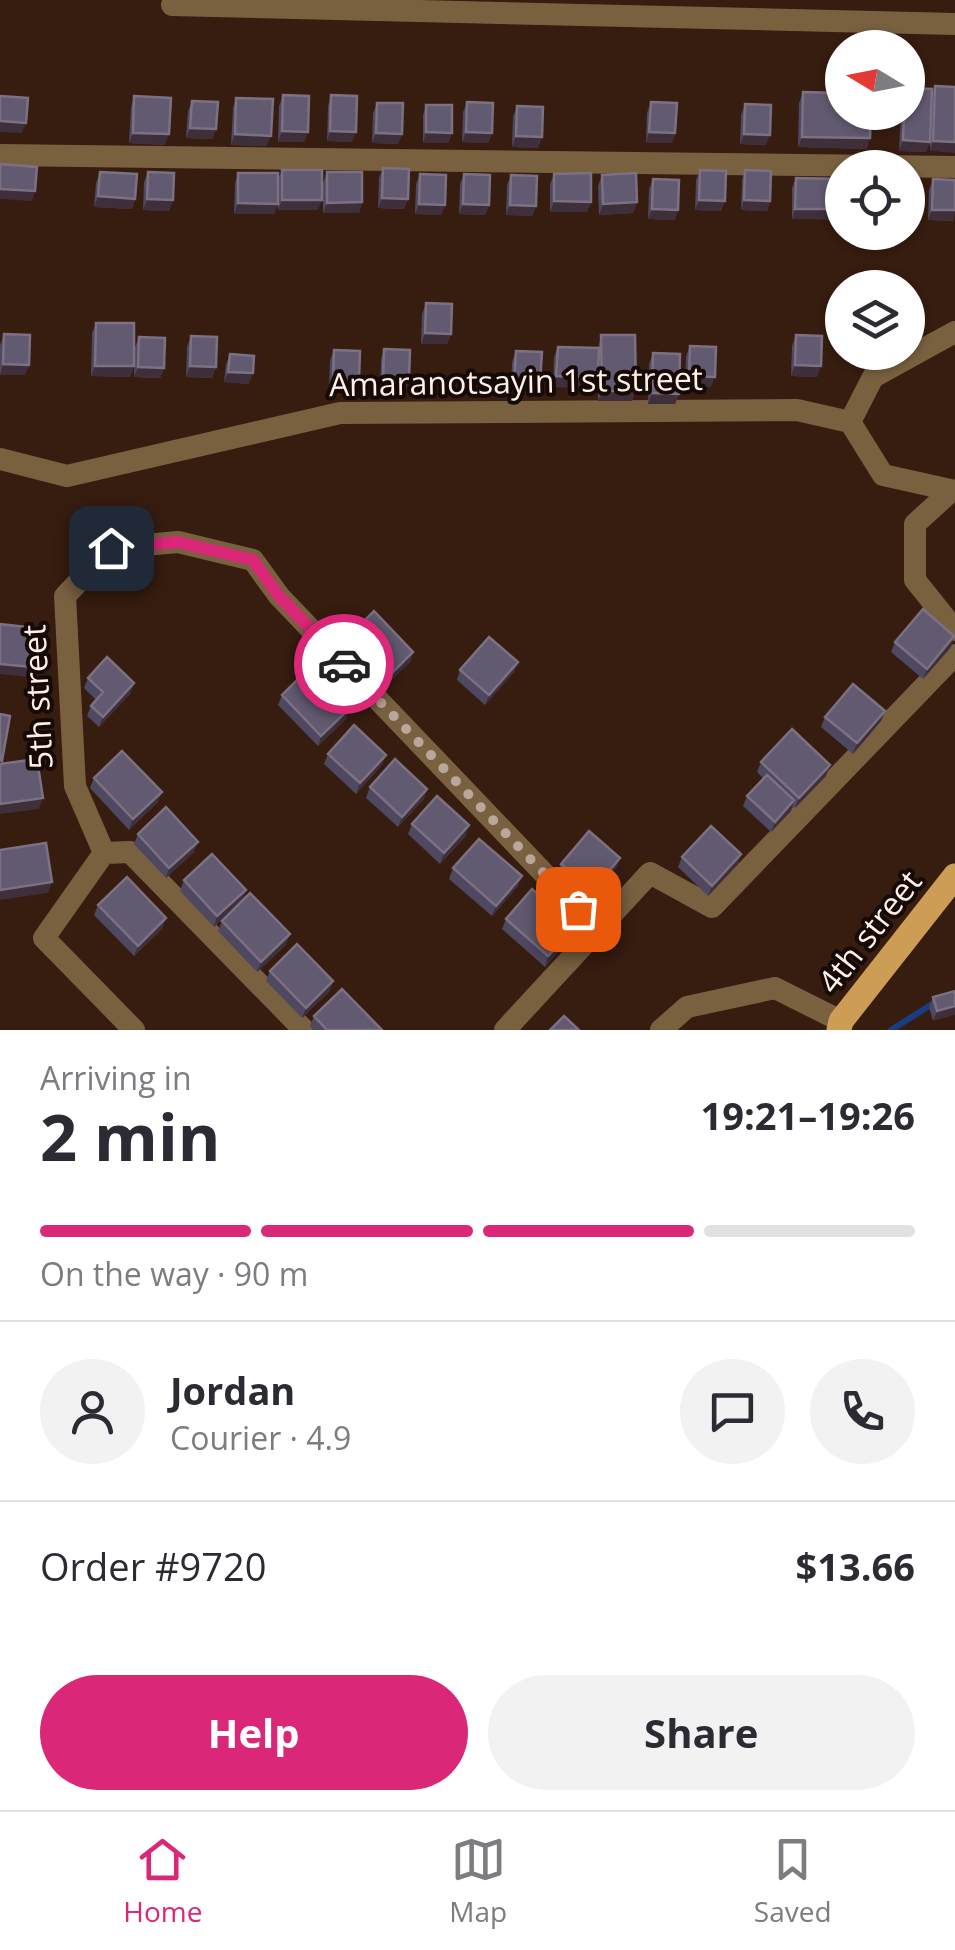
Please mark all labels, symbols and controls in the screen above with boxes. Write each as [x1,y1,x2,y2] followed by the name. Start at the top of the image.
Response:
[825,30,925,130] north arrow
[825,30,925,370] map controls
[825,150,925,250] button: locate
[825,270,925,370] button: layers
[329,356,703,405] street label: Amaranotsayin 1st street
[69,506,154,591] pin
[84,521,139,576] icon: home
[294,614,394,714] courier
[11,624,62,770] street label: 5th street
[317,637,372,692] icon: car
[807,861,930,1001] street label: 4th street
[536,867,621,952] pin
[551,882,606,937] icon: bag
[40,1056,192,1099] text: Arriving in
[701,1089,915,1141] text: 19:21–19:26
[40,1092,220,1180] text: 2 min
[40,1252,308,1295] text: On the way · 90 m
[40,1359,145,1464] button: person
[680,1359,785,1464] button: chat
[810,1359,915,1464] button: phone
[170,1364,295,1416] text: Jordan
[170,1416,351,1459] text: Courier · 4.9
[40,1540,267,1592] text: Order #9720
[796,1540,915,1592] text: $13.66
[40,1675,468,1790] button: Help
[488,1675,915,1790] button: Share
[123,1832,203,1930] tab: Home
[449,1832,507,1930] tab: Map
[754,1832,832,1930] tab: Saved

